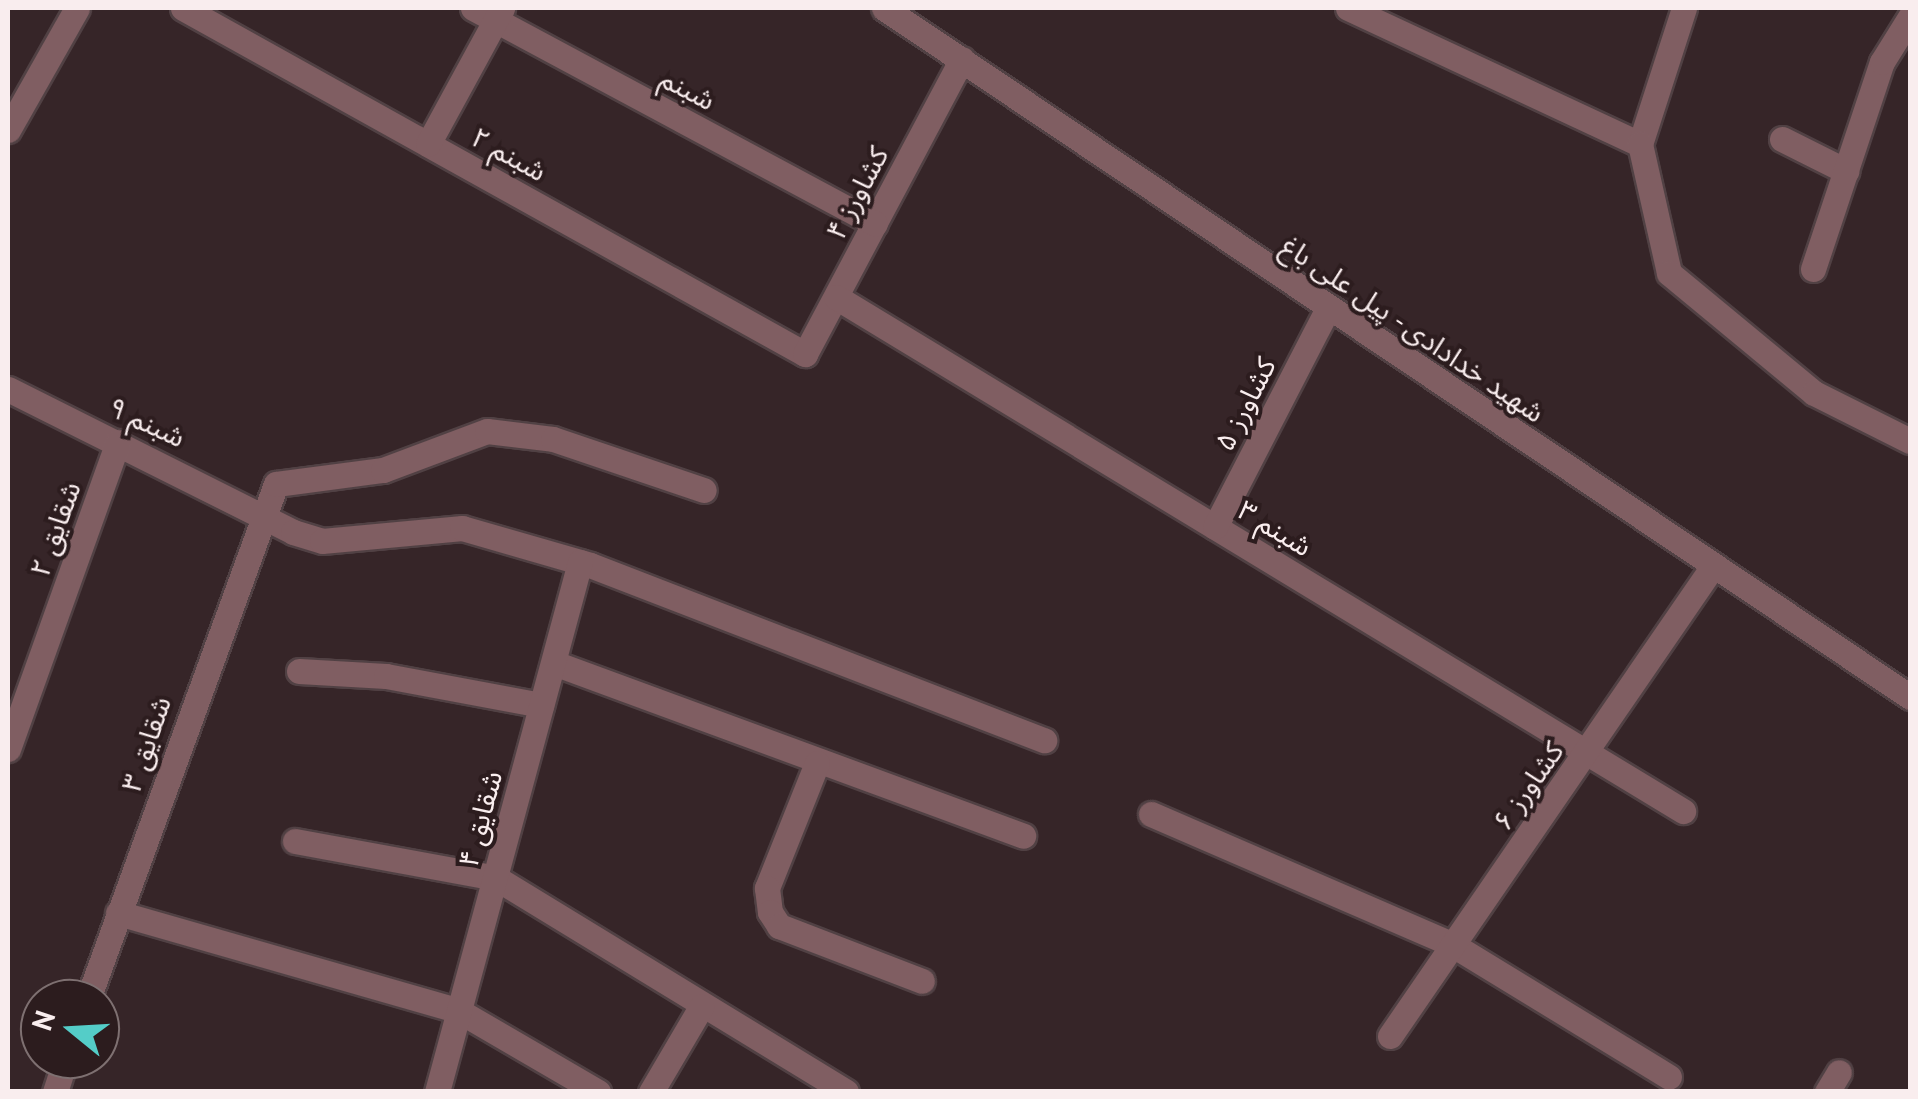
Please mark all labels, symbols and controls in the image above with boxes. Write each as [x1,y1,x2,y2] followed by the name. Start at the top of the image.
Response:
[655,61,721,117] street label: شبنم
[466,120,552,188] street label: شبنم ۲
[819,141,895,245] street label: کشاورز ۴
[1273,227,1553,431] street label: شهید خدادادی - پیل علی باغ
[1207,352,1283,456] street label: کشاورز ۵
[103,390,191,454] street label: شبنم ۹
[22,477,88,581] street label: شقایق ۲
[1232,493,1318,563] street label: شبنم ۳
[114,692,178,796] street label: شقایق ۳
[1486,735,1570,837] street label: کشاورز ۶
[451,767,509,871] street label: شقایق ۴
[20,979,120,1079] north arrow
[22,1006,63,1035] text: N

